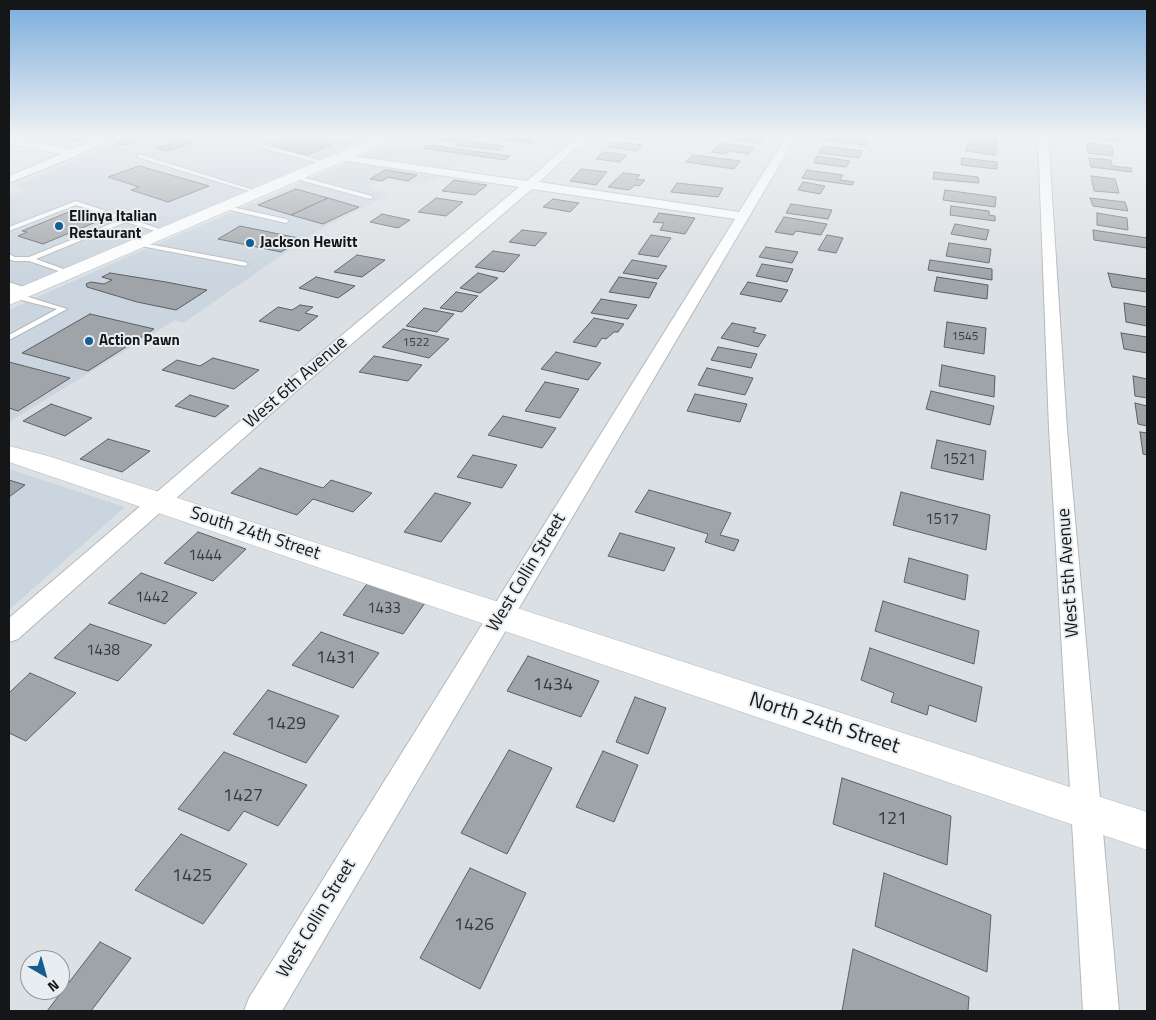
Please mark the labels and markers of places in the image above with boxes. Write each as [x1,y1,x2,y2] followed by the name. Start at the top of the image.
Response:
[69,208,157,243] place label: Ellinya Italian Restaurant
[53,220,65,232] marker: Ellinya Italian Restaurant
[260,234,357,252] place label: Jackson Hewitt
[244,237,256,249] marker: Jackson Hewitt
[99,332,180,350] place label: Action Pawn
[83,335,95,347] marker: Action Pawn

